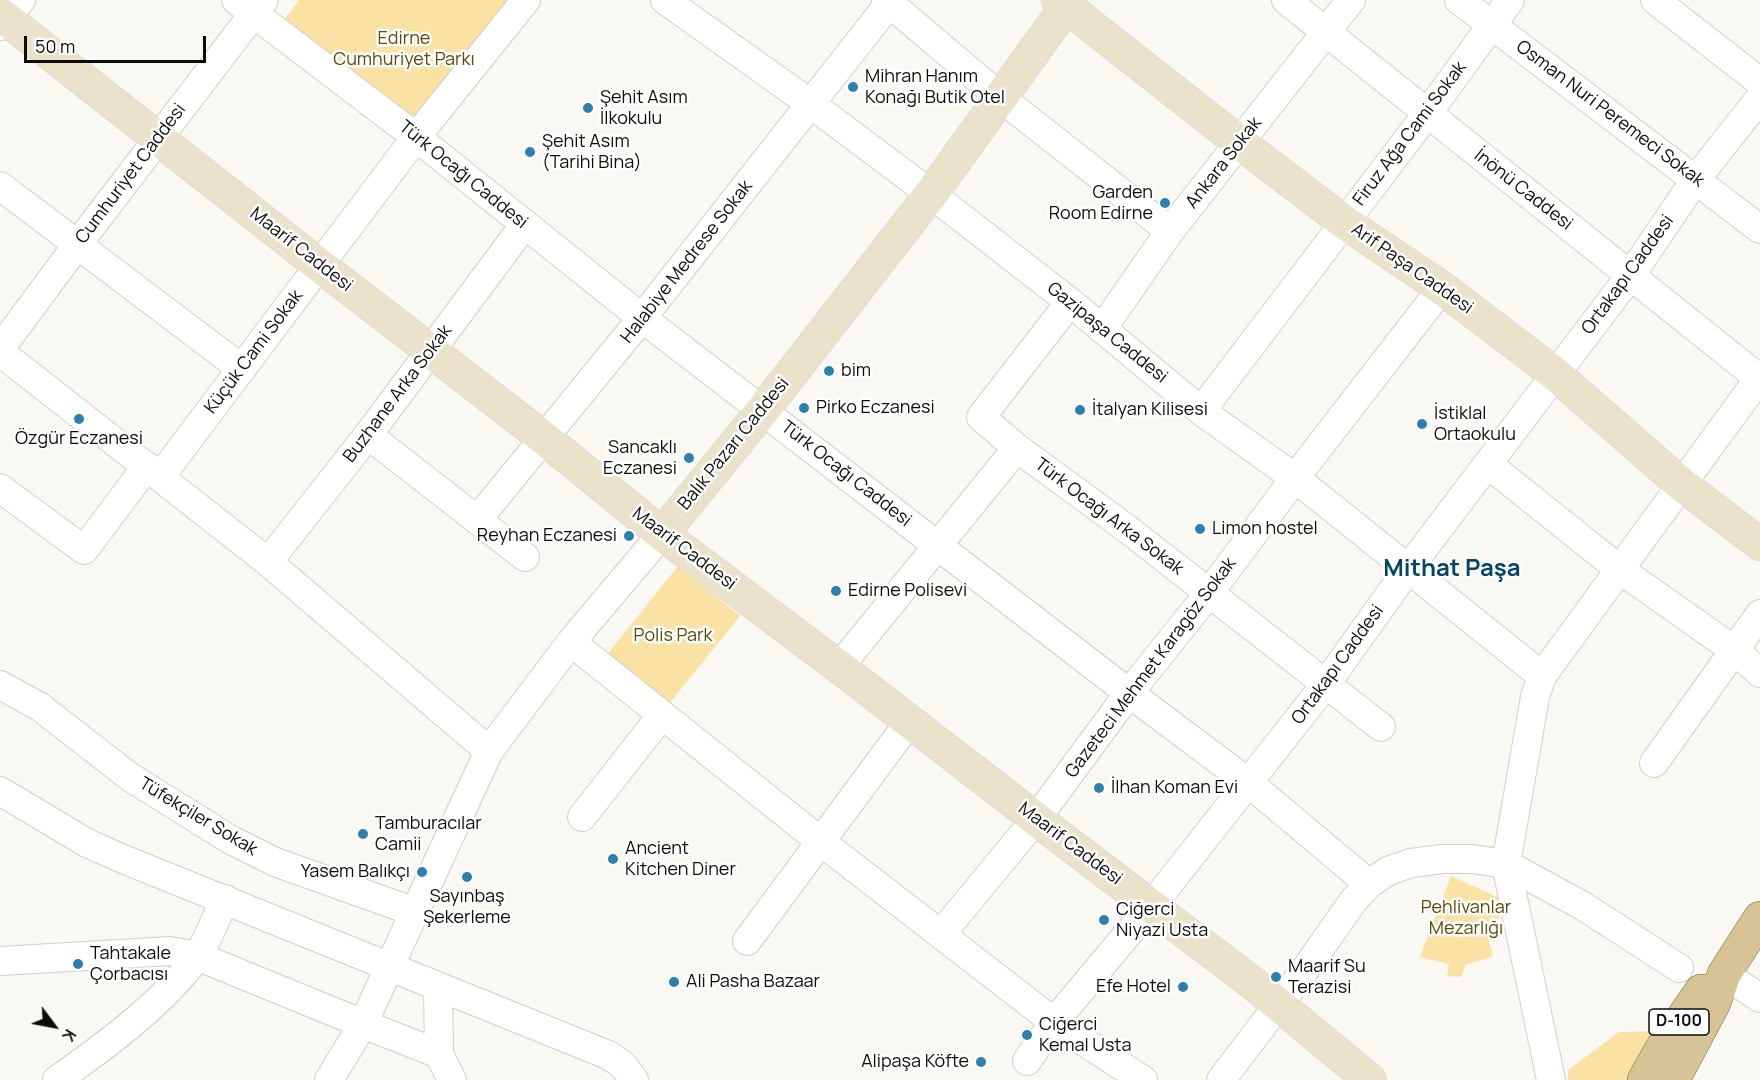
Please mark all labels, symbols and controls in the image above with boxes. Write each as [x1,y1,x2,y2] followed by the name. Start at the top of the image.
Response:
[27,24,208,62] scale bar
[333,28,475,70] park label: Edirne Cumhuriyet Parkı
[35,34,75,58] text: 50 m
[1512,36,1708,192] street label: Osman Nuri Peremeci Sokak
[1349,58,1471,210] street label: Firuz Ağa Cami Sokak
[865,66,1005,109] place label: Mihran Hanım Konağı Butik Otel
[846,80,860,94] marker: Mihran Hanım Konağı Butik Otel
[600,87,688,130] place label: Şehit Asım İlkokulu
[71,100,191,248] street label: Cumhuriyet Caddesi
[581,101,595,115] marker: Şehit Asım İlkokulu
[1182,113,1266,213] street label: Ankara Sokak
[394,116,532,234] street label: Türk Ocağı Caddesi
[542,131,642,174] place label: Şehit Asım (Tarihi Bina)
[523,145,537,159] marker: Şehit Asım (Tarihi Bina)
[1470,145,1576,235] street label: İnönü Caddesi
[617,176,757,348] street label: Halabiye Medrese Sokak
[1049,182,1153,224] place label: Garden Room Edirne
[1158,196,1172,210] marker: Garden Room Edirne
[245,203,357,297] street label: Maarif Caddesi
[1577,211,1679,339] street label: Ortakapı Caddesi
[1347,219,1477,319] street label: Arif Paşa Caddesi
[1042,278,1172,388] street label: Gazipaşa Caddesi
[200,286,308,418] street label: Küçük Cami Sokak
[339,321,457,467] street label: Buzhane Arka Sokak
[841,360,871,382] place label: bim
[822,364,836,378] marker: bim
[674,373,794,515] street label: Balık Pazarı Caddesi
[816,397,935,419] place label: Pirko Eczanesi
[1092,399,1208,421] place label: İtalyan Kilisesi
[797,401,811,415] marker: Pirko Eczanesi
[1073,403,1087,417] marker: İtalyan Kilisesi
[1434,403,1516,446] place label: İstiklal Ortaokulu
[72,412,86,426] marker: Özgür Eczanesi
[777,416,915,532] street label: Türk Ocağı Caddesi
[1415,417,1429,431] marker: İstiklal Ortaokulu
[15,428,143,450] place label: Özgür Eczanesi
[603,437,677,480] place label: Sancaklı Eczanesi
[682,451,696,465] marker: Sancaklı Eczanesi
[1030,454,1188,580] street label: Türk Ocağı Arka Sokak
[628,503,740,595] street label: Maarif Caddesi
[1212,518,1318,540] place label: Limon hostel
[1193,522,1207,536] marker: Limon hostel
[477,525,617,547] place label: Reyhan Eczanesi
[622,529,636,543] marker: Reyhan Eczanesi
[1061,554,1241,782] street label: Gazeteci Mehmet Karagöz Sokak
[1383,555,1521,583] district label: Mithat Paşa
[848,580,967,602] place label: Edirne Polisevi
[829,584,843,598] marker: Edirne Polisevi
[1287,601,1389,729] street label: Ortakapı Caddesi
[634,625,712,647] park label: Polis Park
[135,773,261,861] street label: Tüfekçiler Sokak
[1111,777,1238,799] place label: İlhan Koman Evi
[1092,781,1106,795] marker: İlhan Koman Evi
[1014,798,1126,890] street label: Maarif Caddesi
[375,813,482,856] place label: Tamburacılar Camii
[356,827,370,841] marker: Tamburacılar Camii
[625,838,736,880] place label: Ancient Kitchen Diner
[606,852,620,866] marker: Ancient Kitchen Diner
[301,861,410,883] place label: Yasem Balıkçı
[415,865,429,879] marker: Yasem Balıkçı
[460,870,474,884] marker: Sayınbaş Şekerleme
[423,886,511,928] place label: Sayınbaş Şekerleme
[1421,897,1511,940] park label: Pehlivanlar Mezarlığı
[1116,899,1208,942] place label: Ciğerci Niyazi Usta
[1097,913,1111,927] marker: Ciğerci Niyazi Usta
[90,943,171,986] place label: Tahtakale Çorbacısı
[1288,956,1366,998] place label: Maarif Su Terazisi
[71,957,85,971] marker: Tahtakale Çorbacısı
[1269,970,1283,984] marker: Maarif Su Terazisi
[686,971,820,993] place label: Ali Pasha Bazaar
[667,975,681,989] marker: Ali Pasha Bazaar
[1096,976,1171,998] place label: Efe Hotel
[1176,980,1190,994] marker: Efe Hotel
[24,996,84,1056] north arrow
[1649,1009,1709,1035] road number: D-100
[1039,1014,1132,1056] place label: Ciğerci Kemal Usta
[57,1025,81,1046] text: K
[1020,1028,1034,1042] marker: Ciğerci Kemal Usta
[861,1051,969,1073] place label: Alipaşa Köfte
[974,1055,988,1069] marker: Alipaşa Köfte

